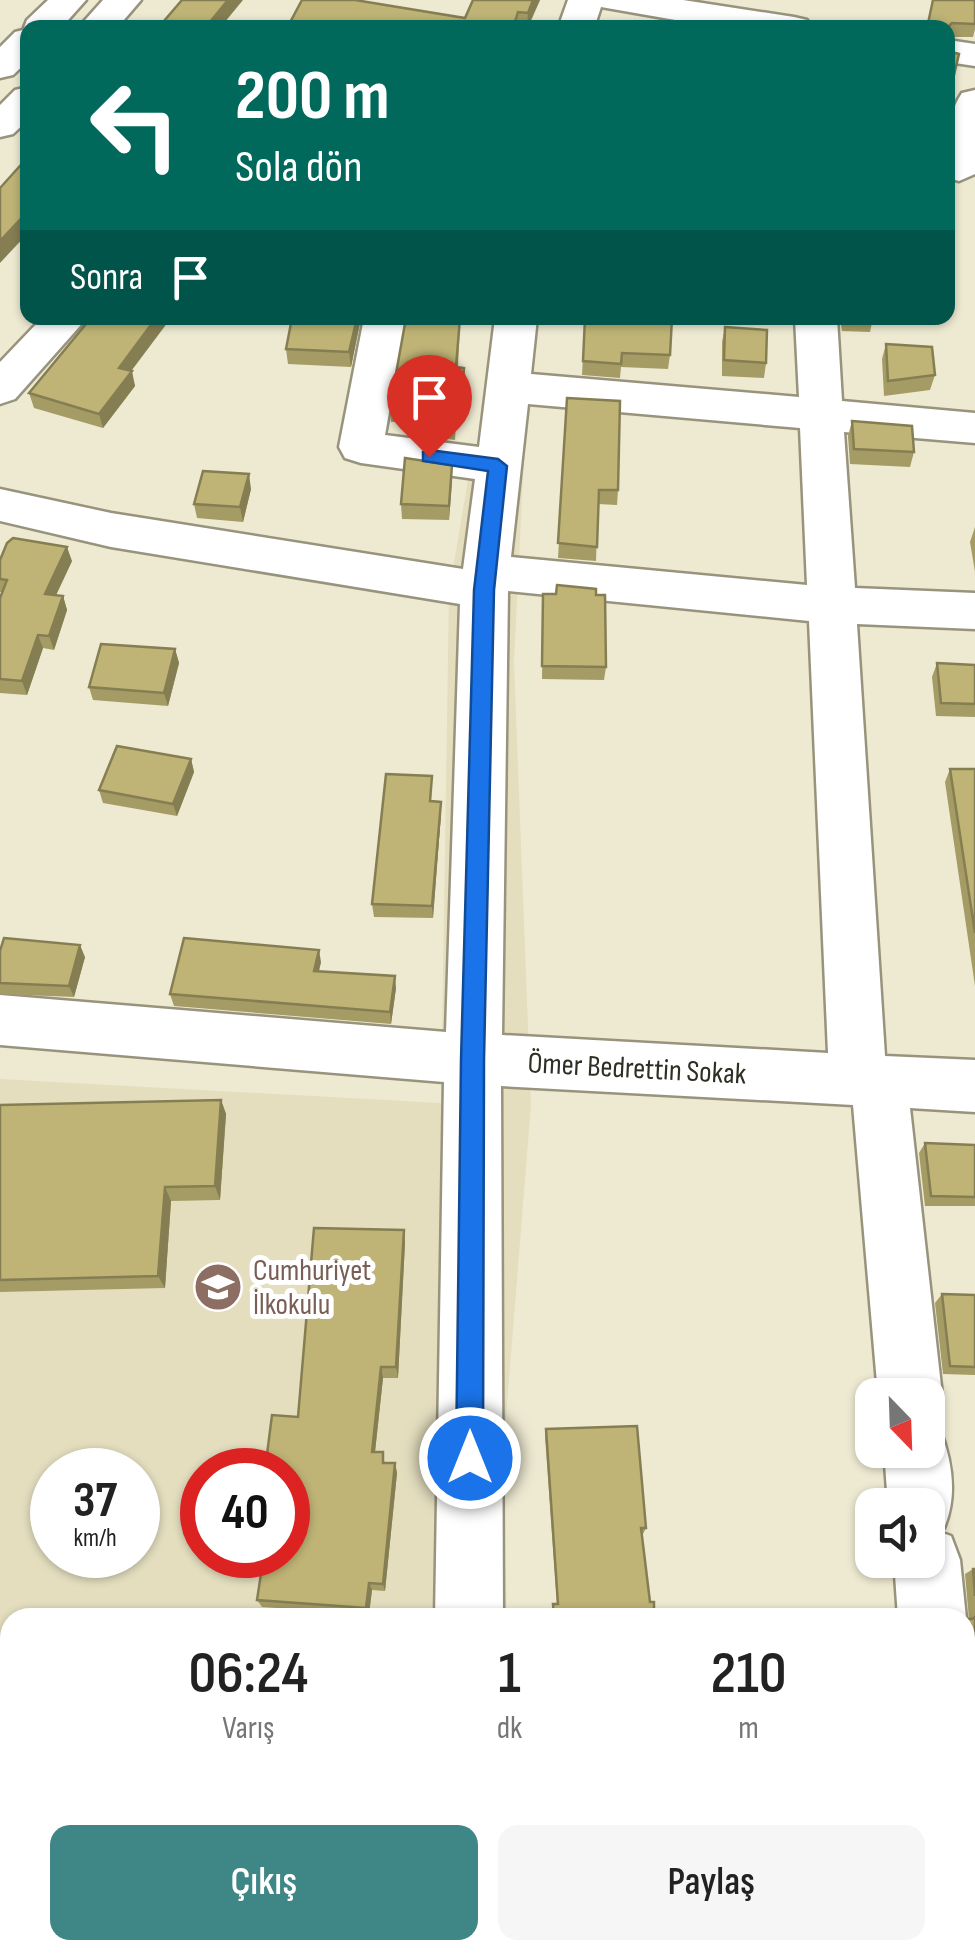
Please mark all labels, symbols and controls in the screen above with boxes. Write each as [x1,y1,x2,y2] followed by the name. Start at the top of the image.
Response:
[235,55,390,139] text: 200 m
[70,60,200,190] icon: left
[235,140,363,195] text: Sola dön
[163,250,218,305] icon: arrive
[70,255,143,300] text: Sonra
[387,355,472,458] pin
[402,370,457,425] icon: arrive
[527,1045,748,1093] street label: Ömer Bedrettin Sokak
[253,1253,371,1323] place label: Cumhuriyet İlkokulu
[192,1261,244,1313] school or university icon: Cumhuriyet İlkokulu
[855,1378,945,1468] north arrow
[855,1378,945,1578] map controls
[418,1406,522,1510] position arrow
[180,1448,310,1578] speed limit sign: 40
[73,1471,117,1531] text: 37
[855,1488,945,1578] button: sound
[73,1523,117,1554] text: km/h
[188,1638,308,1710] text: 06:24
[498,1638,521,1710] text: 1
[711,1638,787,1710] text: 210
[222,1709,274,1748] text: Varış
[497,1709,522,1748] text: dk
[738,1709,759,1748] text: m
[50,1825,478,1940] button: Çıkış
[498,1825,925,1940] button: Paylaş

